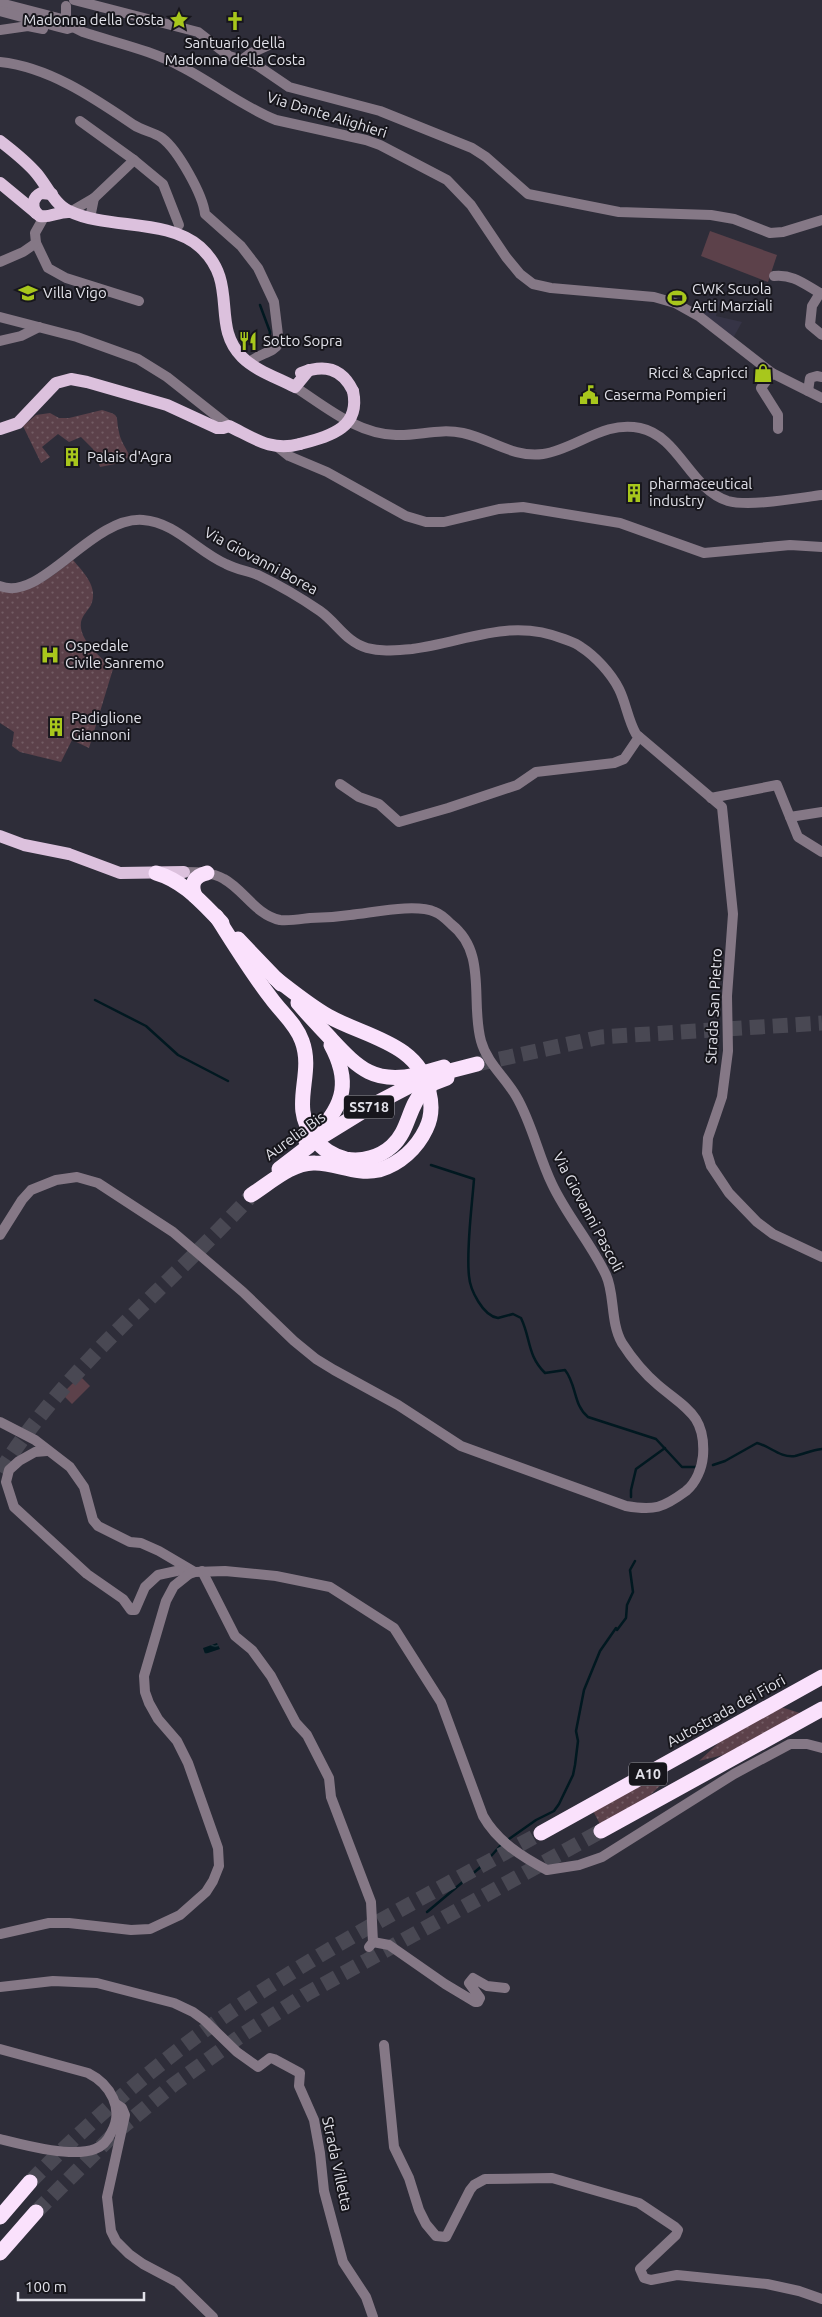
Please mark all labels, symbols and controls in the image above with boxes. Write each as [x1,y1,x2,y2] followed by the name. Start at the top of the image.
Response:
[168,9,190,31] place icon: Madonna della Costa
[224,10,246,32] church icon: Santuario della Madonna della Costa
[23,11,164,28] place label: Madonna della Costa
[165,34,305,68] place label: Santuario della Madonna della Costa
[265,88,389,141] street label: Via Dante Alighieri
[692,280,773,314] place label: CWK Scuola Arti Marziali
[17,282,39,304] school or university icon: Villa Vigo
[43,284,107,301] place label: Villa Vigo
[666,287,688,309] sports icon: CWK Scuola Arti Marziali
[237,330,259,352] restaurant icon: Sotto Sopra
[263,332,342,349] place label: Sotto Sopra
[752,362,774,384] shop icon: Ricci & Capricci
[648,364,748,381] place label: Ricci & Capricci
[578,384,600,406] public building icon: Caserma Pompieri
[604,386,726,403] place label: Caserma Pompieri
[61,446,83,468] building icon: Palais d'Agra
[87,448,172,465] place label: Palais d'Agra
[649,475,752,509] place label: pharmaceutical industry
[623,482,645,504] building icon: pharmaceutical industry
[201,523,321,598] street label: Via Giovanni Borea
[65,637,164,671] place label: Ospedale Civile Sanremo
[39,644,61,666] hospital icon: Ospedale Civile Sanremo
[71,709,142,743] place label: Padiglione Giannoni
[45,716,67,738] building icon: Padiglione Giannoni
[702,948,725,1064] street label: Strada San Pietro
[344,1096,394,1118] road number: SS718
[261,1108,328,1163] street label: Aurelia Bis
[550,1149,627,1274] street label: Via Giovanni Pascoli
[664,1671,788,1750] street label: Autostrada dei Fiori
[629,1762,667,1786] road number: A10
[319,2115,356,2213] street label: Strada Villetta
[18,2270,144,2302] scale bar
[25,2278,67,2295] text: 100 m

